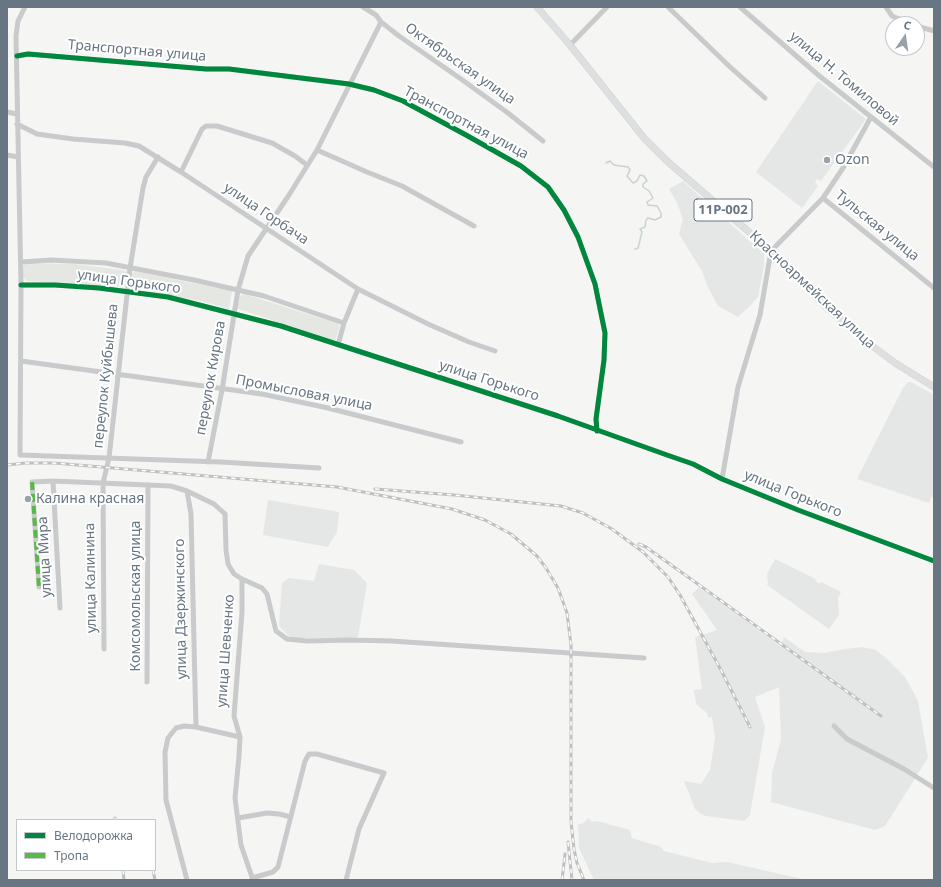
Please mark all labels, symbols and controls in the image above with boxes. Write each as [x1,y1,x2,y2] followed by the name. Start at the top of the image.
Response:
[885,16,925,56] north arrow
[902,17,913,33] text: С
[402,20,518,108] street label: Октябрьская улица
[786,28,902,130] street label: улица Н. Томиловой
[67,37,207,65] street label: Транспортная улица
[401,83,531,163] street label: Транспортная улица
[835,152,870,168] place label: Ozon
[822,155,832,165] marker: Ozon
[220,179,312,249] street label: улица Горбача
[832,187,922,265] street label: Тульская улица
[694,199,752,221] road number: 11Р-002
[746,227,878,353] street label: Красноармейская улица
[76,266,182,298] street label: улица Горького
[90,303,122,449] street label: переулок Куйбышева
[193,319,229,437] street label: переулок Кирова
[437,357,541,405] street label: улица Горького
[234,371,374,415] street label: Промысловая улица
[742,467,844,521] street label: улица Горького
[36,491,144,507] place label: Калина красная
[23,494,33,504] marker: Калина красная
[34,516,56,598] street label: улица Мира
[128,521,144,671] street label: Комсомольская улица
[82,523,100,633] street label: улица Калинина
[171,538,191,680] street label: улица Дзержинского
[214,594,238,708] street label: улица Шевченко
[16,819,156,871] legend
[54,827,133,844] text: Велодорожка
[54,847,89,864] text: Тропа

